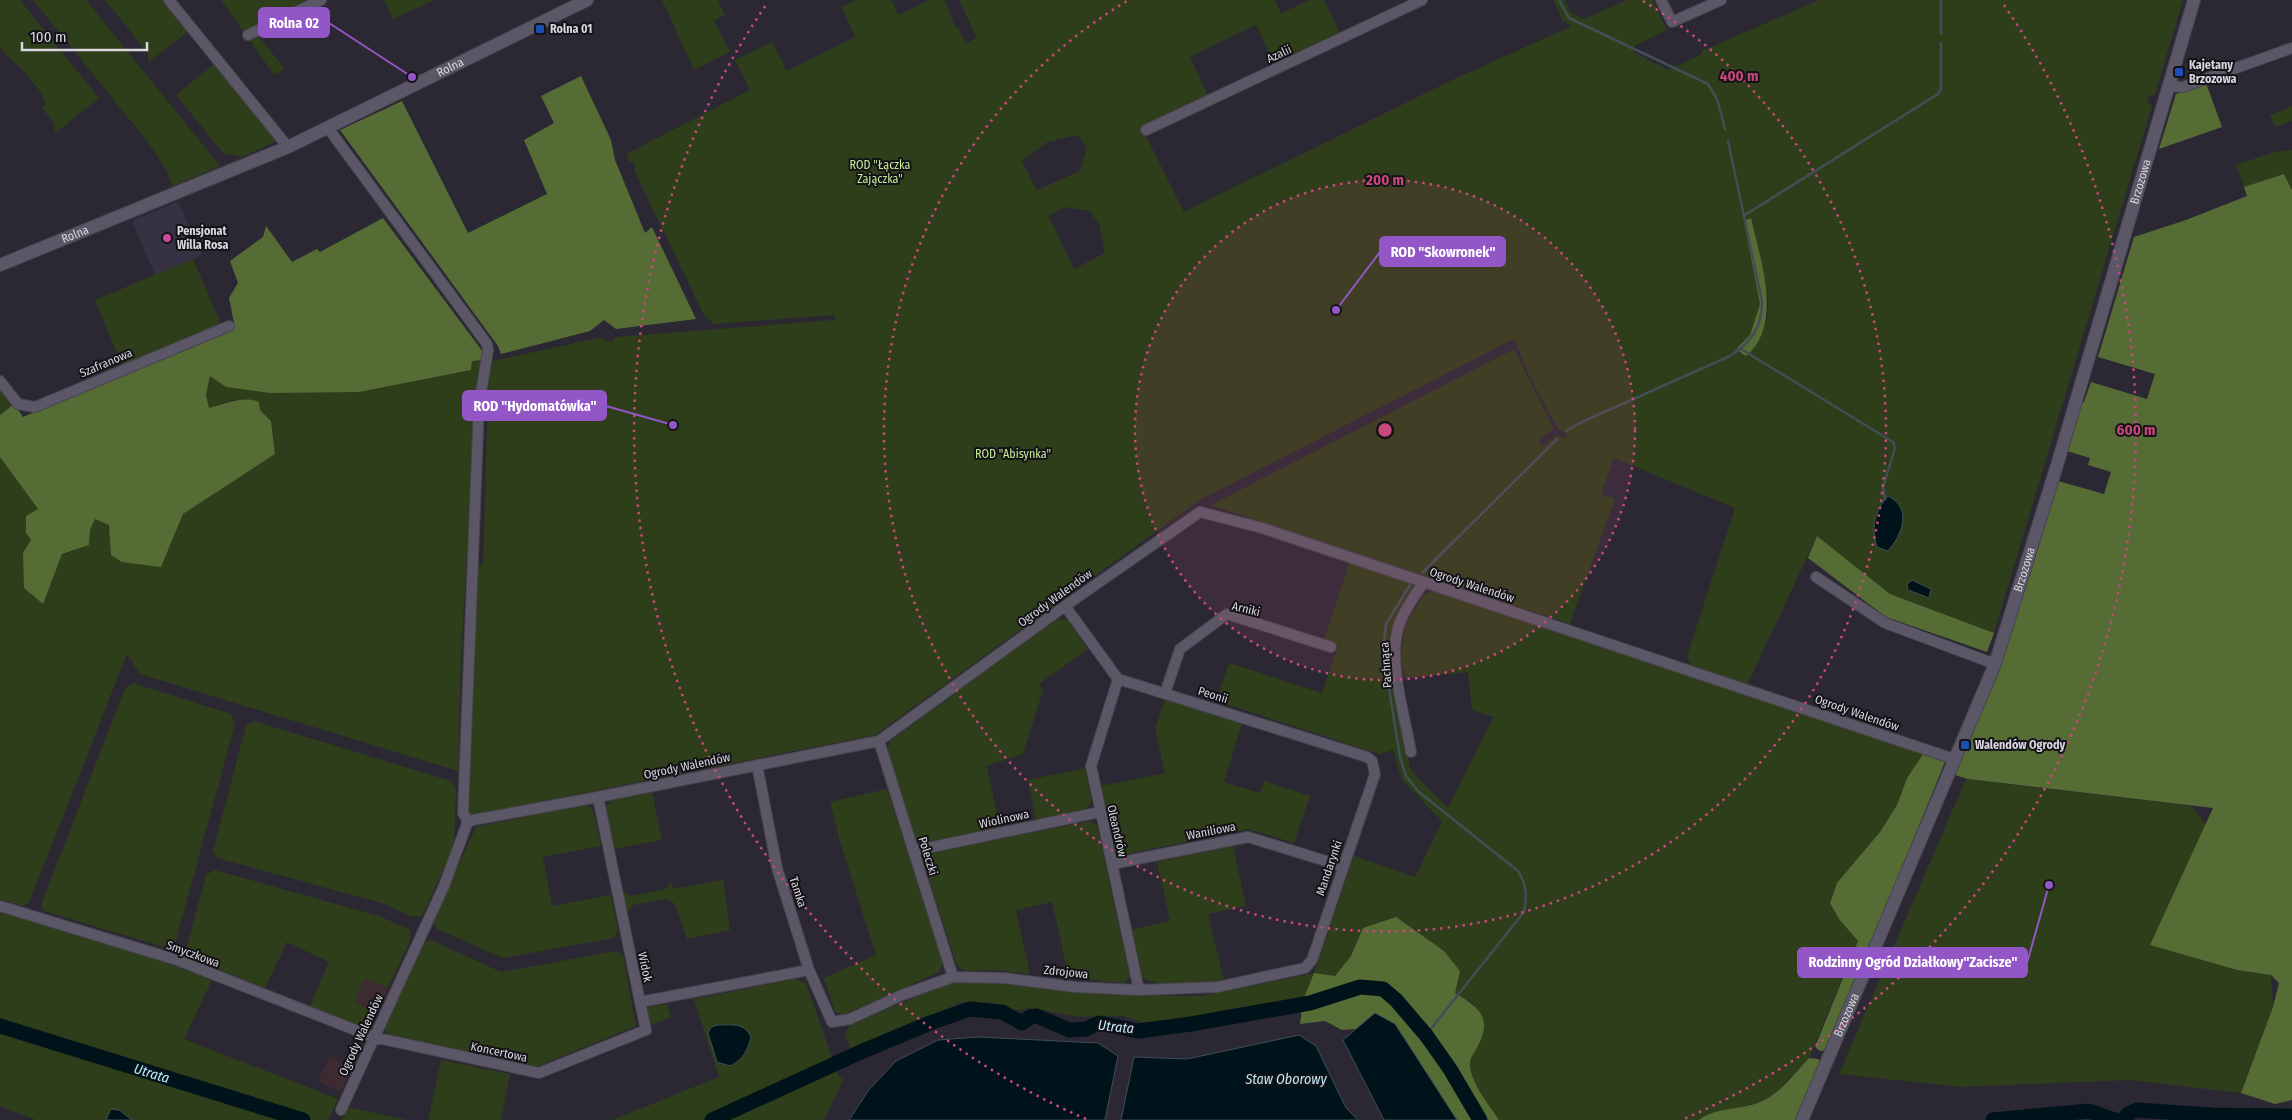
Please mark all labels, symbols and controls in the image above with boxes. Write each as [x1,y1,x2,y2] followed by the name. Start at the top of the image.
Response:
[259,8,329,37] callout: Rolna 02
[269,15,320,32] text: Rolna 02
[22,20,148,52] scale bar
[550,22,592,36] place label: Rolna 01
[534,23,546,35] marker: Rolna 01
[30,28,67,46] text: 100 m
[1264,42,1294,66] street label: Azalii
[435,55,466,80] street label: Rolna
[2189,58,2237,86] place label: Kajetany Brzozowa
[2173,66,2185,78] marker: Kajetany Brzozowa
[1720,67,1758,85] text: 400 m
[2127,157,2154,206] street label: Brzozowa
[850,158,911,186] park label: ROD "Łączka Zajączka"
[1365,171,1404,189] text: 200 m
[59,222,91,246] street label: Rolna
[177,224,228,252] place label: Pensjonat Willa Rosa
[161,232,173,244] marker: Pensjonat Willa Rosa
[1380,237,1505,266] callout: ROD "Skowronek"
[1391,244,1495,261] text: ROD "Skowronek"
[78,346,135,380] street label: Szafranowa
[463,391,606,420] callout: ROD "Hydomatówka"
[474,398,596,415] text: ROD "Hydomatówka"
[1376,421,1394,439] centre of rings
[2117,421,2155,439] text: 600 m
[975,447,1051,461] park label: ROD "Abisynka"
[2011,545,2038,594] street label: Brzozowa
[1428,565,1516,605] street label: Ogrody Walendów
[1015,566,1095,630] street label: Ogrody Walendów
[1231,599,1261,619] street label: Arniki
[1377,641,1395,688] street label: Pachnąca
[1196,684,1230,706] street label: Peonii
[1813,692,1901,734] street label: Ogrody Walendów
[1975,738,2066,752] place label: Walendów Ogrody
[1959,739,1971,751] marker: Walendów Ogrody
[642,750,732,782] street label: Ogrody Walendów
[1104,804,1130,859] street label: Oleandrów
[978,807,1030,831] street label: Wiolinowa
[1185,819,1237,843] street label: Waniliowa
[915,835,941,877] street label: Poleczki
[1313,839,1345,897] street label: Mandarynki
[786,875,810,909] street label: Tamka
[164,938,222,970] street label: Smyczkowa
[1798,948,2027,977] callout: Rodzinny Ogród Działkowy"Zacisze"
[635,951,655,984] street label: Widok
[1809,954,2017,971] text: Rodzinny Ogród Działkowy"Zacisze"
[1043,963,1089,981] street label: Zdrojowa
[1831,991,1862,1039] street label: Brzozowa
[336,992,386,1078] street label: Ogrody Walendów
[1097,1017,1135,1037] water label: Utrata
[469,1039,529,1065] street label: Koncertowa
[132,1060,172,1087] water label: Utrata
[1244,1071,1327,1088] water label: Staw Oborowy

